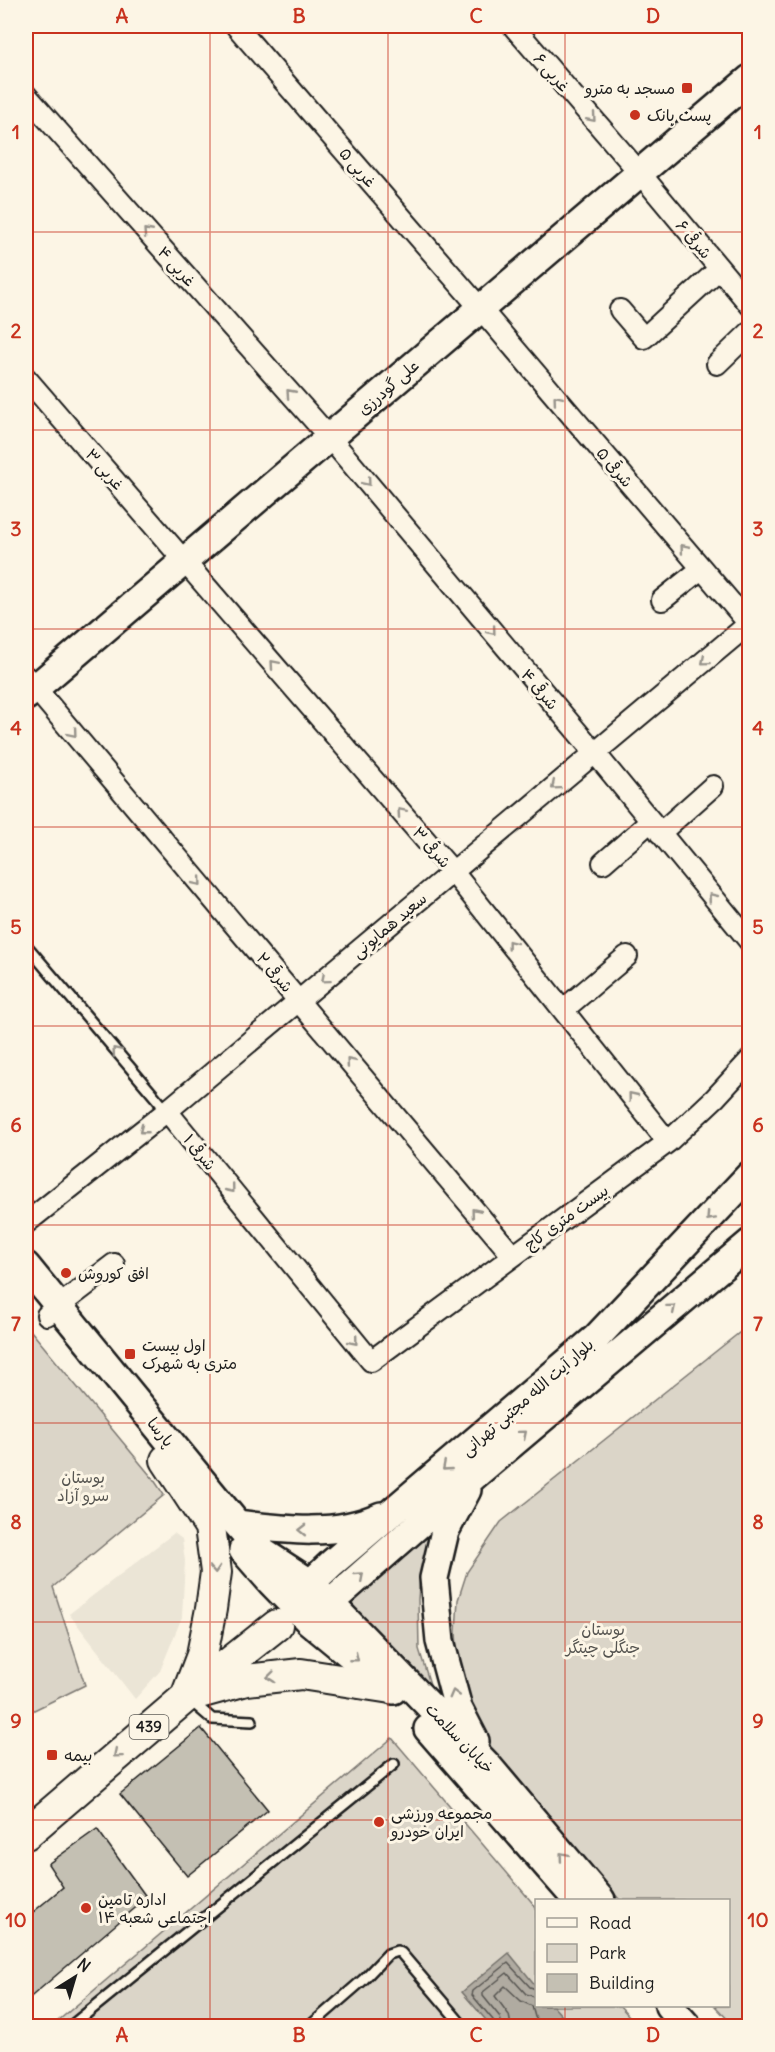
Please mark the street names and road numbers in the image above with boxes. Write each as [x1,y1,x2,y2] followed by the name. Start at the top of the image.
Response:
[529,48,574,96] street label: ۶ غربی
[334,143,381,192] street label: ۵ غربی
[672,215,716,263] street label: ۶ شرقی
[153,242,200,291] street label: ۴ غربی
[353,355,423,420] street label: علی گودرزی
[592,443,638,491] street label: ۵ شرقی
[81,444,128,494] street label: ۳ غربی
[517,664,563,714] street label: ۴ شرقی
[409,822,455,872] street label: ۳ شرقی
[347,888,431,963] street label: سعید همایونی
[253,948,297,996] street label: ۲ شرقی
[179,1130,221,1174] street label: ۱ شرقی
[520,1180,613,1255] street label: بیست متری کاج
[457,1334,598,1461] street label: بلوار آیت الله مجتبی تهرانی
[142,1413,179,1451] street label: پارسا
[422,1699,498,1777] street label: خیابان سلامت
[130,1715,168,1739] road number: 439

